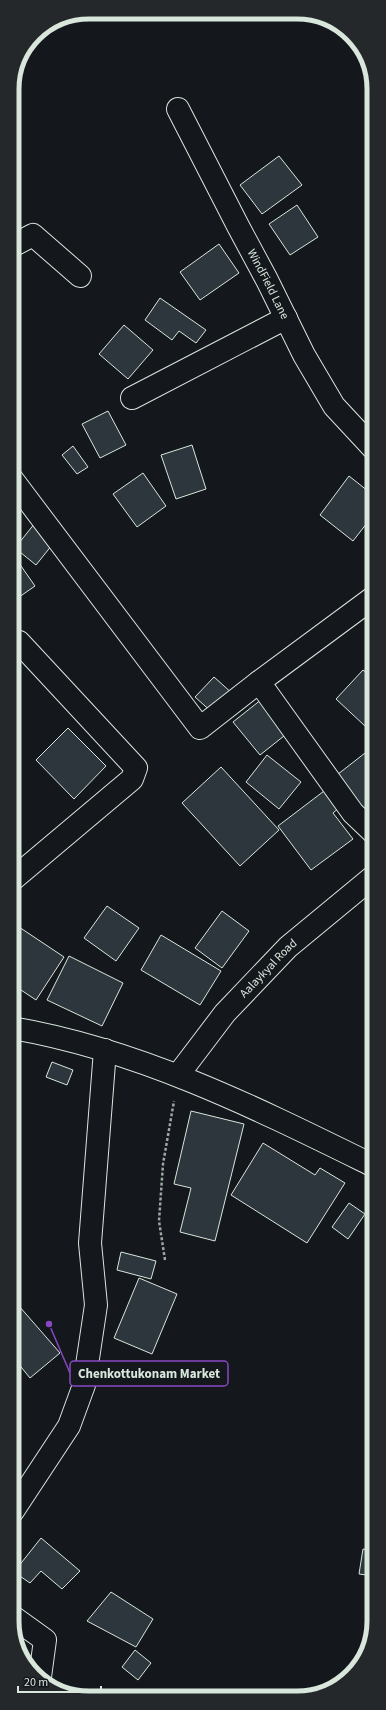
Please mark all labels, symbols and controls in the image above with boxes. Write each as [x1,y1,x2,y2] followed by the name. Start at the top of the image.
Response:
[243,246,293,322] street label: WindField Lane
[236,935,301,1002] street label: Aalaykyal Road
[70,1361,228,1386] callout: Chenkottukonam Market
[78,1365,220,1383] text: Chenkottukonam Market
[18,1668,101,1694] scale bar
[24,1674,48,1691] text: 20 m

